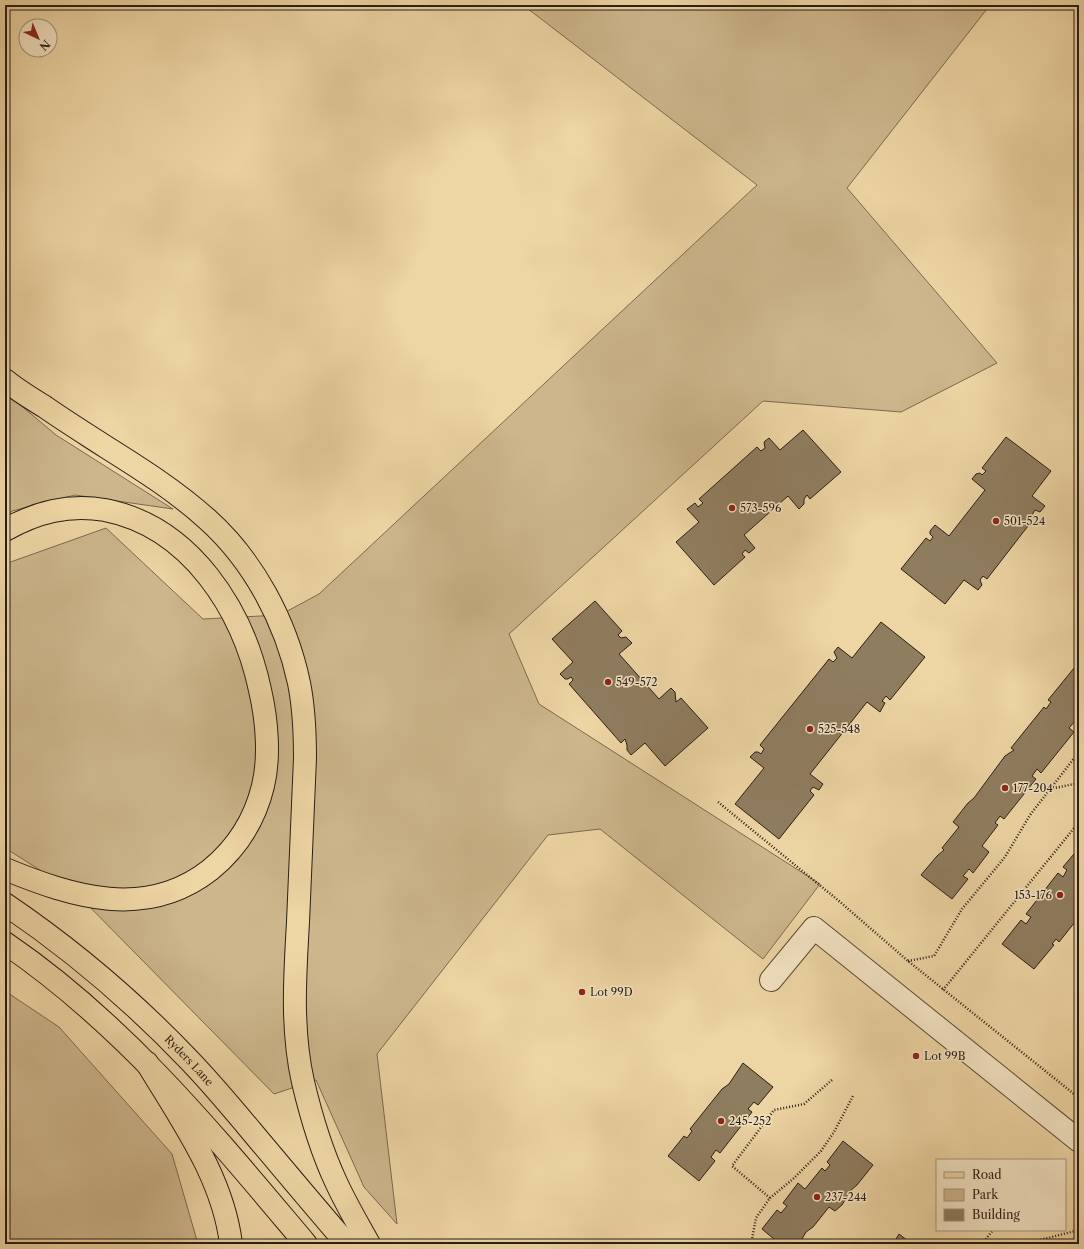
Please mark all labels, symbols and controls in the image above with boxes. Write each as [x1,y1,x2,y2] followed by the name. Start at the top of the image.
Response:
[18,18,58,58] north arrow
[36,37,53,54] text: N
[740,501,782,515] place label: 573-596
[727,503,737,513] marker: 573-596
[1004,514,1045,528] place label: 501-524
[991,516,1001,526] marker: 501-524
[616,675,658,689] place label: 549-572
[603,677,613,687] marker: 549-572
[818,722,860,736] place label: 525-548
[805,724,815,734] marker: 525-548
[1013,781,1053,795] place label: 177-204
[1000,783,1010,793] marker: 177-204
[1014,888,1053,902] place label: 153-176
[1055,890,1065,900] marker: 153-176
[590,985,633,999] place label: Lot 99D
[577,987,587,997] marker: Lot 99D
[162,1032,217,1089] street label: Ryders Lane
[924,1049,966,1063] place label: Lot 99B
[911,1051,921,1061] marker: Lot 99B
[729,1114,771,1128] place label: 245-252
[716,1116,726,1126] marker: 245-252
[936,1159,1066,1231] legend
[972,1167,1002,1182] text: Road
[972,1187,999,1202] text: Park
[825,1190,867,1204] place label: 237-244
[812,1192,822,1202] marker: 237-244
[972,1207,1020,1222] text: Building

